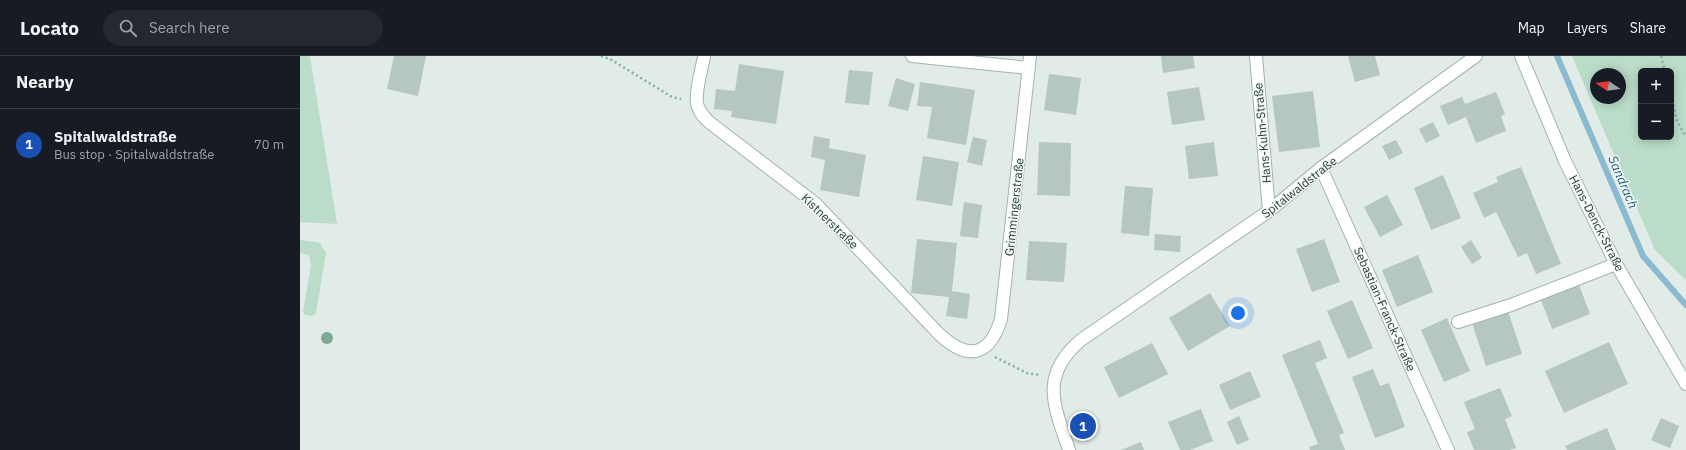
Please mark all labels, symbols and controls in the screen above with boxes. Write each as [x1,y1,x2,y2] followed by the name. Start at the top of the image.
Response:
[103,10,383,46] search box
[20,16,79,40] text: Locato
[117,17,139,39] icon: search
[149,18,229,37] text: Search here
[1518,19,1545,37] text: Map
[1567,19,1608,37] text: Layers
[1630,19,1666,37] text: Share
[1590,68,1626,104] north arrow
[1638,68,1674,140] map controls
[1638,68,1674,104] button: +
[16,71,74,93] text: Nearby
[1250,82,1274,184] street label: Hans-Kuhn-Straße
[1638,104,1674,140] button: −
[54,127,177,146] text: Spitalwaldstraße
[25,136,33,153] text: 1
[254,136,284,153] text: 70 m
[54,146,214,163] text: Bus stop · Spitalwaldstraße
[1258,153,1340,221] street label: Spitalwaldstraße
[1604,153,1642,211] water label: Sandrach
[1001,157,1027,257] street label: Grimmingerstraße
[1566,172,1628,274] street label: Hans-Denck-Straße
[798,190,862,252] street label: Kistnerstraße
[1351,244,1419,374] street label: Sebastian-Franck-Straße
[1228,303,1248,323] your location
[1070,411,1096,441] pin: 1

